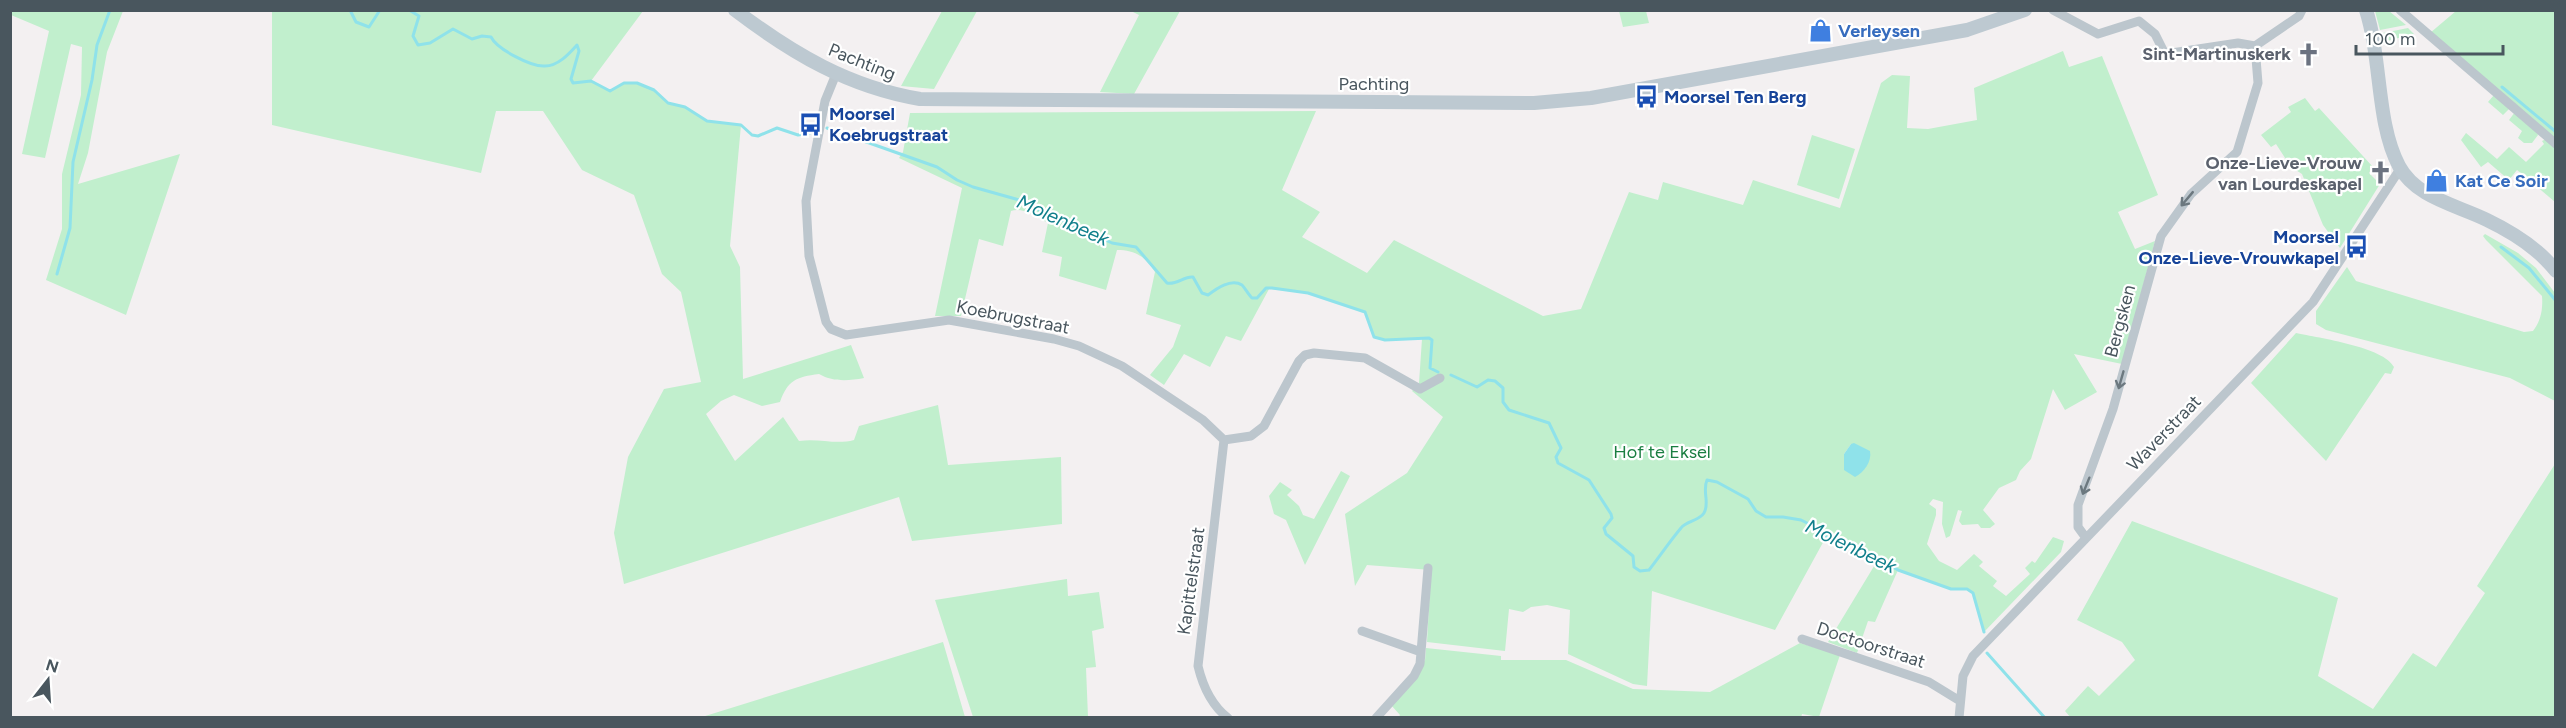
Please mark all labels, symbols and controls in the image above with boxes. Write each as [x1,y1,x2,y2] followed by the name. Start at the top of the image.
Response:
[1807,18,1833,44] shop icon: Verleysen
[2356,18,2503,56] scale bar
[1838,20,1920,42] place label: Verleysen
[2365,28,2415,50] text: 100 m
[825,39,899,85] street label: Pachting
[2296,41,2322,67] church icon: Sint-Martinuskerk
[2142,43,2291,65] place label: Sint-Martinuskerk
[1339,73,1409,95] street label: Pachting
[1633,84,1659,110] bus stop icon: Moorsel Ten Berg
[1664,86,1807,108] place label: Moorsel Ten Berg
[829,103,948,146] place label: Moorsel Koebrugstraat
[798,111,824,137] bus stop icon: Moorsel Koebrugstraat
[2206,152,2362,195] place label: Onze-Lieve-Vrouw van Lourdeskapel
[2367,160,2393,186] church icon: Onze-Lieve-Vrouw van Lourdeskapel
[2424,168,2450,194] shop icon: Kat Ce Soir
[2455,170,2548,192] place label: Kat Ce Soir
[1013,189,1114,252] water label: Molenbeek
[2180,191,2194,206] one-way arrow
[2138,226,2339,269] place label: Moorsel Onze-Lieve-Vrouwkapel
[2344,234,2370,260] bus stop icon: Moorsel Onze-Lieve-Vrouwkapel
[2100,282,2140,360] street label: Bergsken
[955,295,1072,339] street label: Koebrugstraat
[2115,371,2127,390] one-way arrow
[2122,390,2206,476] street label: Waverstraat
[1613,441,1711,463] park label: Hof te Eksel
[2080,476,2091,494] one-way arrow
[1802,514,1902,579] water label: Molenbeek
[1173,526,1209,636] street label: Kapittelstraat
[1814,617,1928,673] street label: Doctoorstraat
[18,650,78,710] north arrow
[44,655,61,677] text: N

